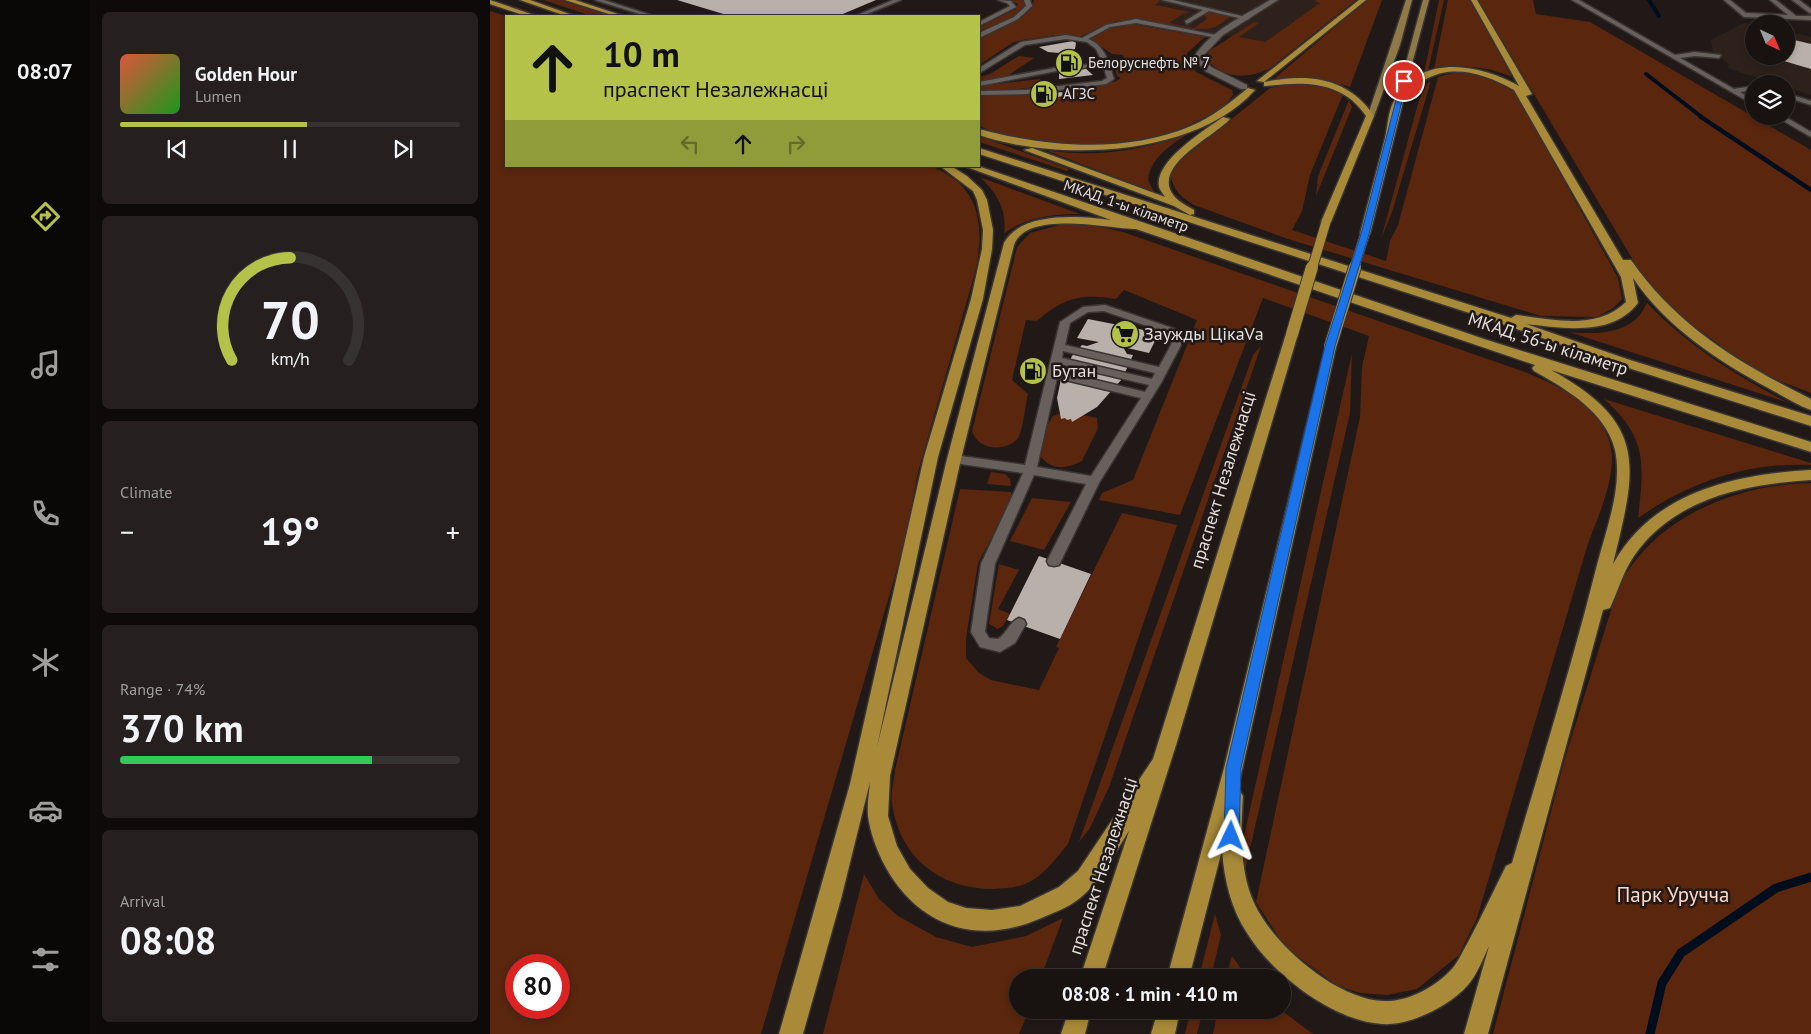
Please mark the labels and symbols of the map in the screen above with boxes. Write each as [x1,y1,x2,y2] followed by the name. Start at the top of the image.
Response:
[1745,15,1795,65] north arrow
[1054,48,1084,78] fuel station icon: Белоруснефть № 7
[1088,53,1210,72] place label: Белоруснефть № 7
[1383,60,1425,102] pin
[1029,79,1059,109] fuel station icon: АГЗС
[1063,84,1095,103] place label: АГЗС
[1061,175,1191,236] street label: МКАД, 1-ы кіламетр
[1465,307,1631,380] street label: МКАД, 56-ы кіламетр
[1110,319,1140,349] supermarket icon: Заужды ЦікаVа
[1144,322,1264,345] place label: Заужды ЦікаVа
[1018,356,1048,386] fuel station icon: Бутан
[1052,359,1096,382] place label: Бутан
[1185,388,1261,572] street label: праспект Незалежнасці
[1063,774,1142,957] street label: праспект Незалежнасці
[1204,809,1256,861] position arrow
[1616,881,1730,908] park label: Парк Уручча
[505,954,570,1019] speed limit sign: 80

